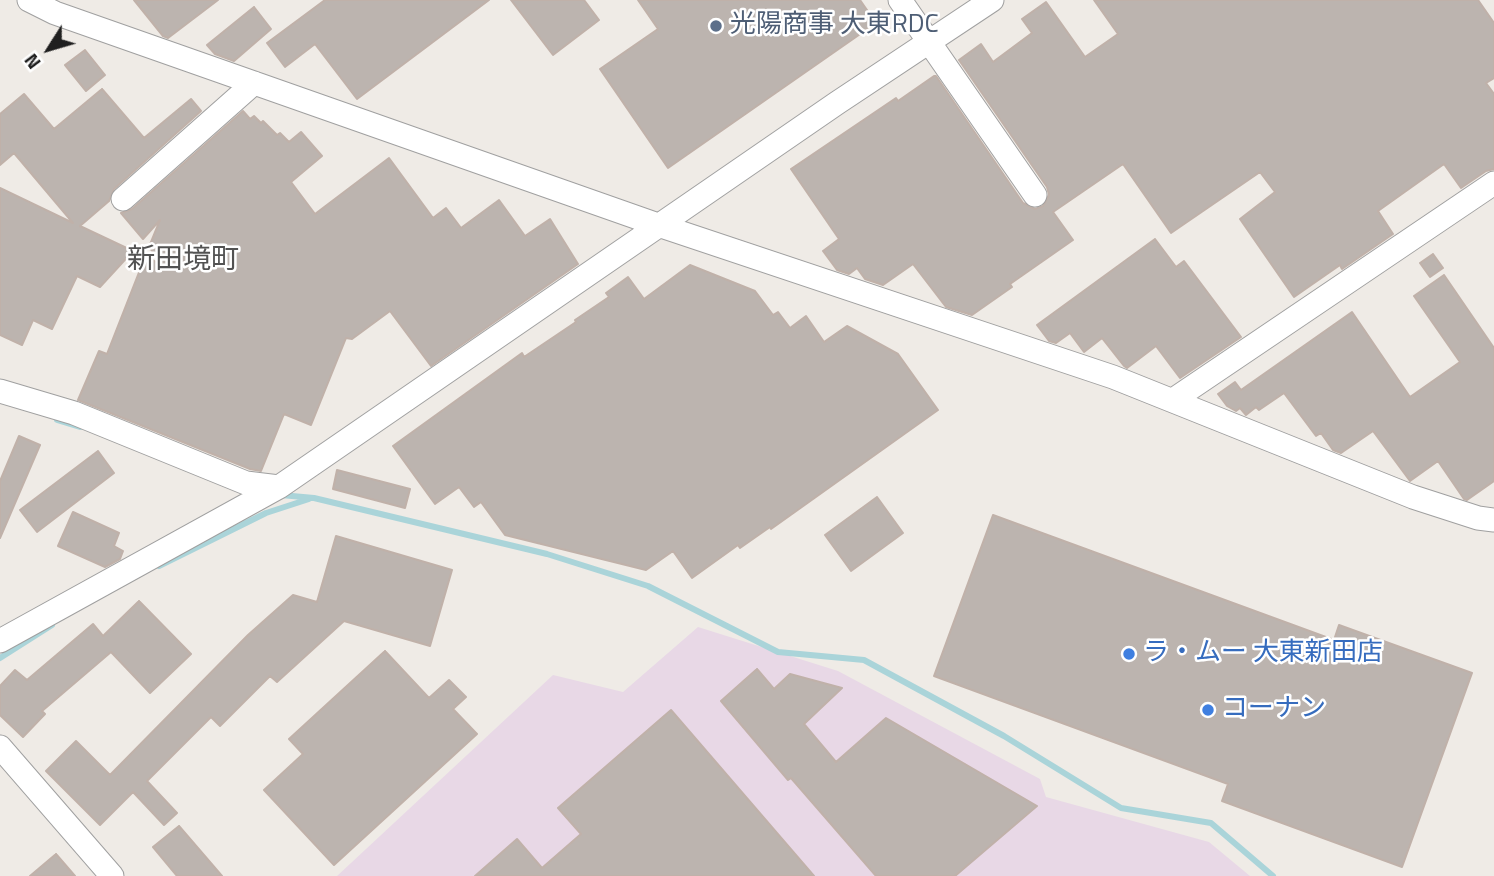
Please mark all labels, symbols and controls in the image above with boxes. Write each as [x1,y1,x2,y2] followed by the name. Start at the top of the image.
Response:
[730,10,939,42] place label: 光陽商事 大東RDC
[14,14,84,84] north arrow
[708,18,724,34] marker: 光陽商事 大東RDC
[16,48,47,76] text: N
[127,244,239,278] district label: 新田境町
[1143,638,1383,670] place label: ラ・ムー 大東新田店
[1121,646,1137,662] marker: ラ・ムー 大東新田店
[1222,694,1326,726] place label: コーナン
[1200,702,1216,718] marker: コーナン

